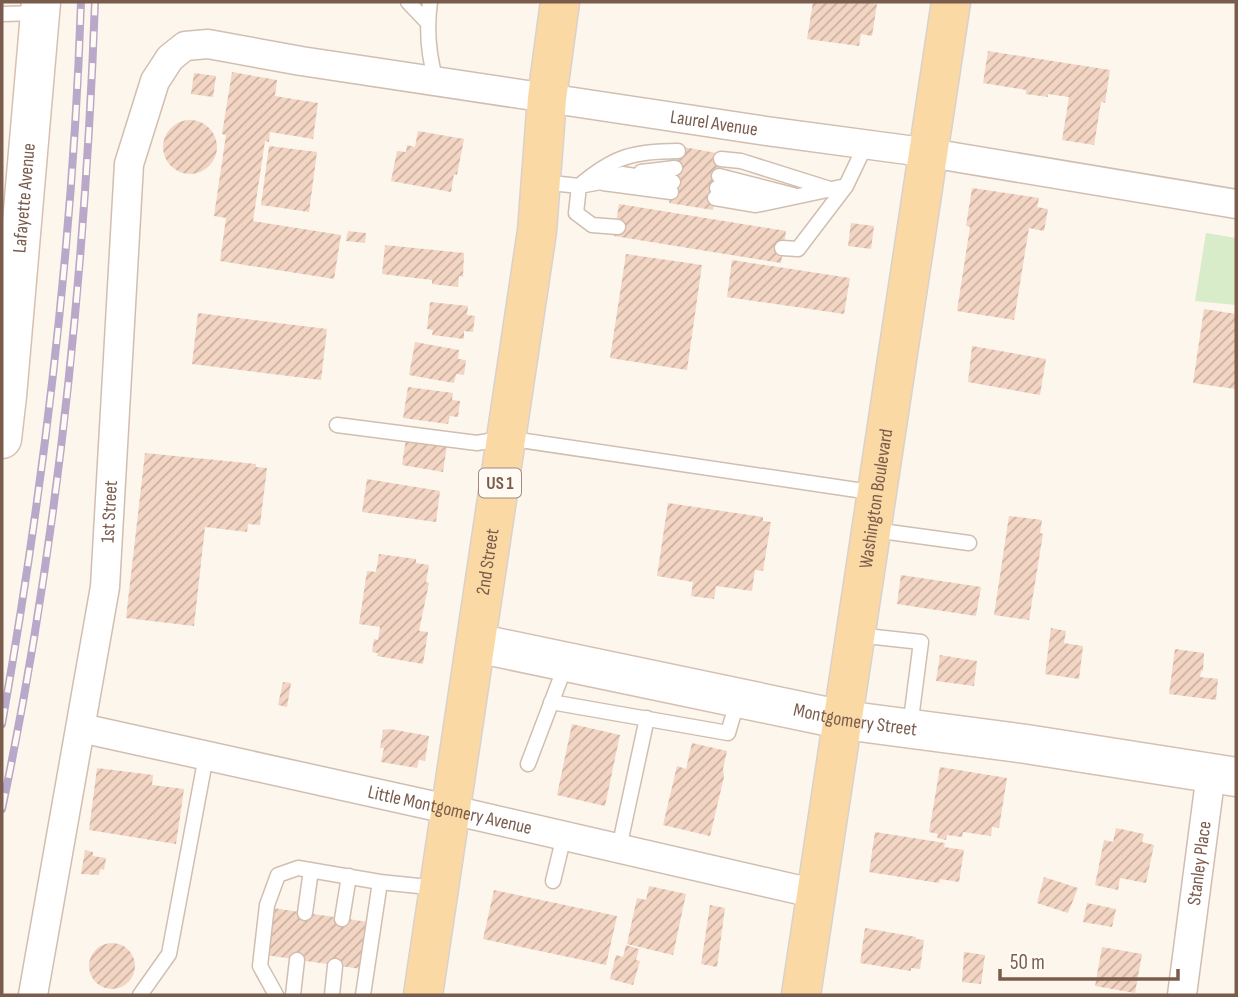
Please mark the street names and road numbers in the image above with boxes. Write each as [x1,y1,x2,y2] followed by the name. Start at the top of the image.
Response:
[669,105,759,141] street label: Laurel Avenue
[8,142,40,254] street label: Lafayette Avenue
[854,427,898,570] street label: Washington Boulevard
[479,468,521,498] road number: US 1
[96,479,123,543] street label: 1st Street
[471,527,504,597] street label: 2nd Street
[791,698,918,741] street label: Montgomery Street
[366,780,534,840] street label: Little Montgomery Avenue
[1182,820,1216,907] street label: Stanley Place

